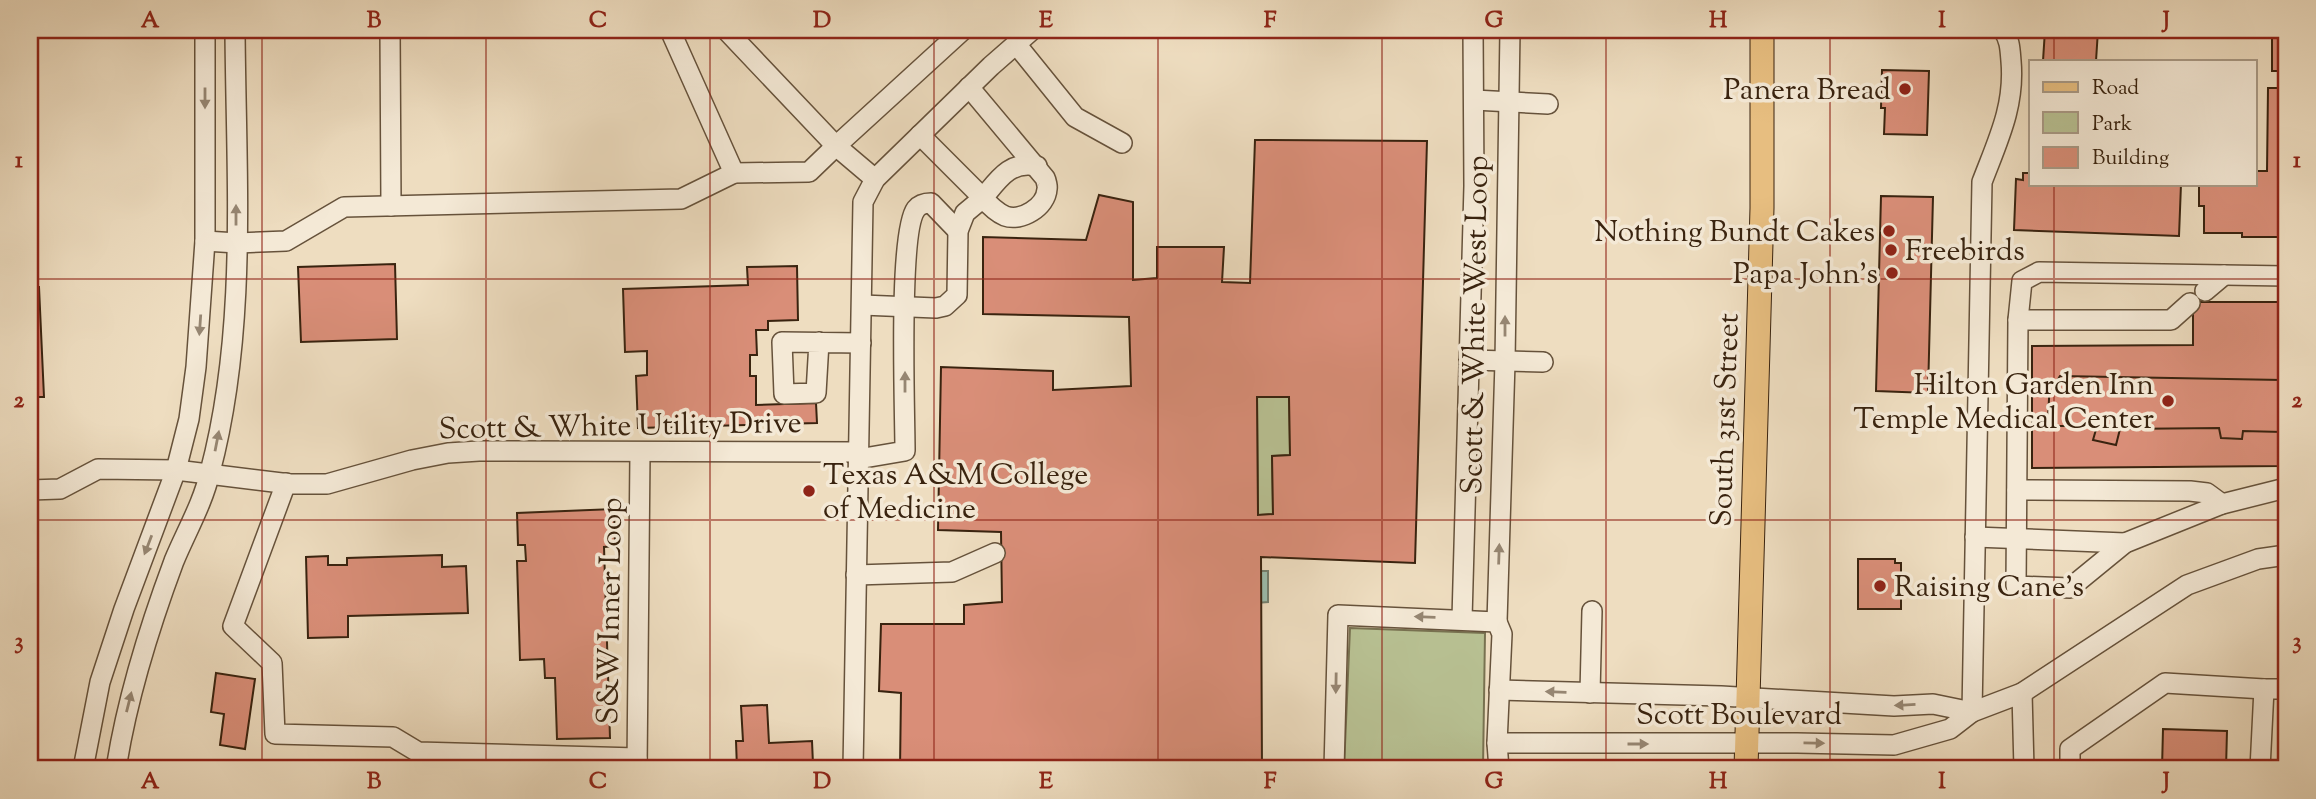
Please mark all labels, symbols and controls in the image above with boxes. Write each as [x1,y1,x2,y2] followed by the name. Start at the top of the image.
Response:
[141,5,160,38] text: A
[367,5,382,38] text: B
[589,5,607,38] text: C
[813,5,831,38] text: D
[1039,5,1053,38] text: E
[1264,5,1277,38] text: F
[1485,5,1504,38] text: G
[1709,5,1728,38] text: H
[1938,5,1946,38] text: I
[2161,5,2170,38] text: J
[2029,60,2256,186] legend
[1723,70,1891,113] place label: Panera Bread
[2092,74,2139,104] text: Road
[1897,81,1913,97] marker: Panera Bread
[199,87,211,109] one-way arrow
[2092,110,2133,140] text: Park
[2092,144,2169,174] text: Building
[15,145,23,178] text: 1
[2293,145,2301,178] text: 1
[1452,155,1501,495] street label: Scott & White West Loop
[231,204,242,226] one-way arrow
[1594,212,1875,255] place label: Nothing Bundt Cakes
[1881,223,1897,239] marker: Nothing Bundt Cakes
[1905,231,2025,274] place label: Freebirds
[1883,242,1899,258] marker: Freebirds
[1733,254,1878,297] place label: Papa John's
[1884,265,1900,281] marker: Papa John's
[1701,312,1752,528] street label: South 31st Street
[194,315,205,337] one-way arrow
[1499,315,1511,337] one-way arrow
[1853,365,2154,442] place label: Hilton Garden Inn Temple Medical Center
[899,371,911,393] one-way arrow
[14,385,25,418] text: 2
[2292,385,2303,418] text: 2
[2160,393,2176,409] marker: Hilton Garden Inn Temple Medical Center
[438,403,802,452] street label: Scott & White Utility Drive
[211,430,222,452] one-way arrow
[823,455,1088,532] place label: Texas A&M College of Medicine
[801,483,817,499] marker: Texas A&M College of Medicine
[588,497,635,725] street label: S&W Inner Loop
[142,535,153,556] one-way arrow
[1493,542,1505,564] one-way arrow
[1894,567,2084,610] place label: Raising Cane's
[1872,578,1888,594] marker: Raising Cane's
[1413,612,1435,623] one-way arrow
[14,626,24,659] text: 3
[2292,626,2302,659] text: 3
[1330,672,1342,694] one-way arrow
[1544,686,1566,697] one-way arrow
[124,691,135,713] one-way arrow
[1636,695,1842,738] street label: Scott Boulevard
[1894,700,1916,711] one-way arrow
[1628,738,1650,750] one-way arrow
[1803,738,1825,749] one-way arrow
[141,766,160,799] text: A
[367,766,382,799] text: B
[589,766,607,799] text: C
[813,766,831,799] text: D
[1039,766,1053,799] text: E
[1264,766,1277,799] text: F
[1485,766,1504,799] text: G
[1709,766,1728,799] text: H
[1938,766,1946,799] text: I
[2161,766,2170,799] text: J

